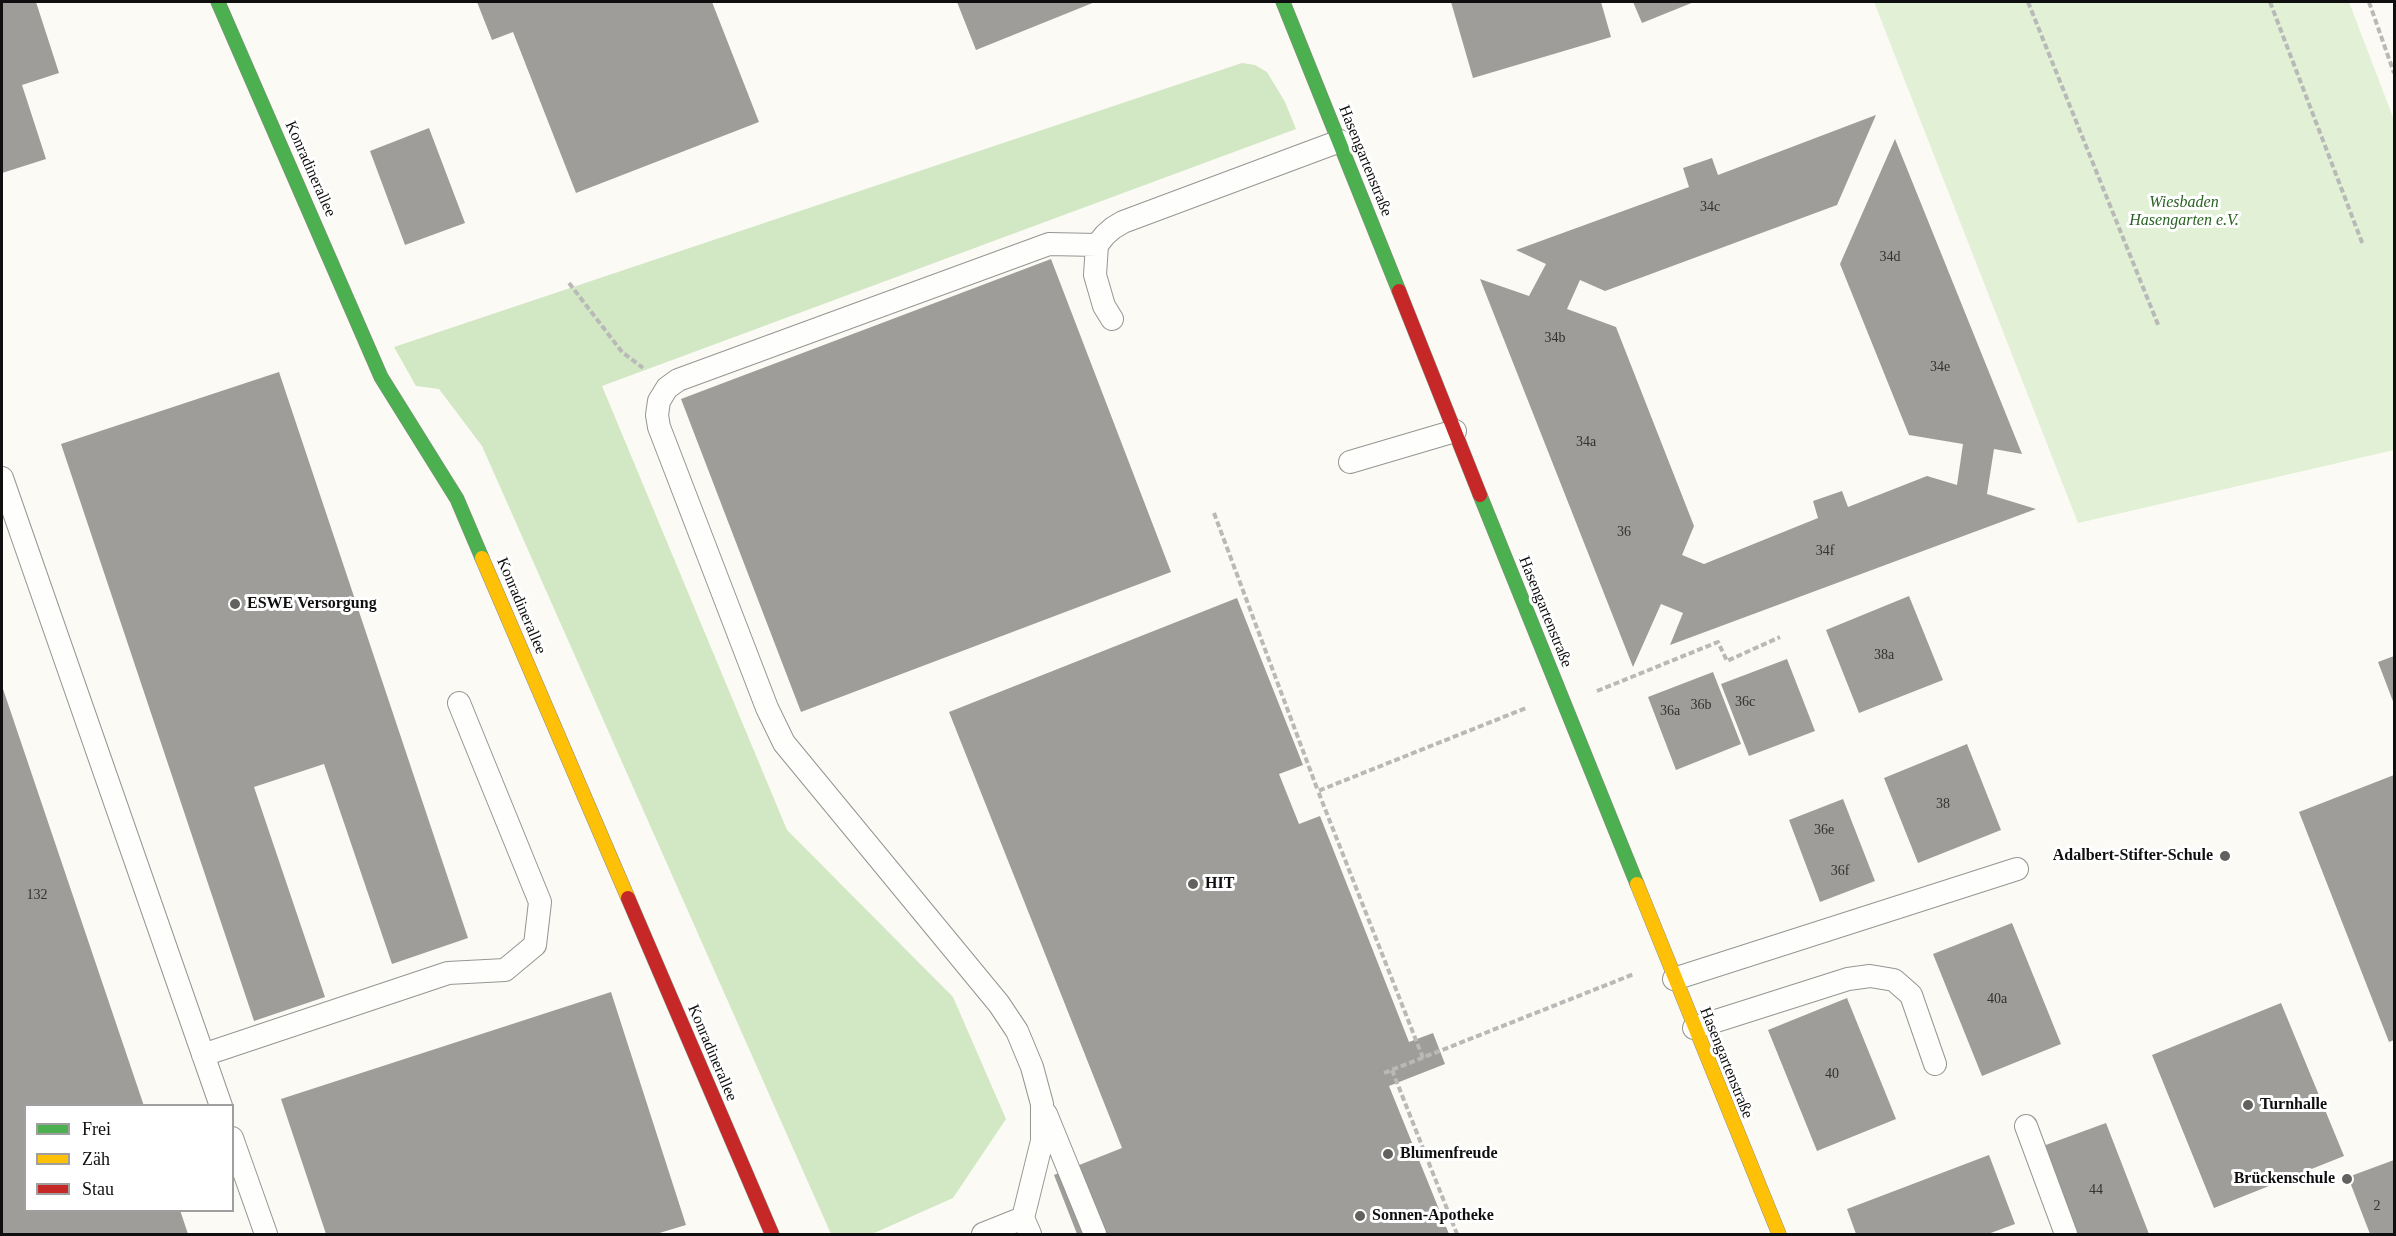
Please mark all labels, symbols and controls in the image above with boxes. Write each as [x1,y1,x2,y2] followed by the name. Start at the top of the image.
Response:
[1334,103,1396,219] street label: Hasengartenstraße
[280,118,340,220] street label: Konradinerallee
[2129,193,2239,231] park label: Wiesbaden Hasengarten e.V.
[1700,199,1720,215] house number: 34c
[1880,249,1900,265] house number: 34d
[1544,330,1566,346] house number: 34b
[1930,359,1950,375] house number: 34e
[1576,434,1596,450] house number: 34a
[1617,524,1631,540] house number: 36
[1816,543,1834,559] house number: 34f
[1514,554,1576,670] street label: Hasengartenstraße
[492,555,550,657] street label: Konradinerallee
[247,594,377,614] place label: ESWE Versorgung
[228,597,242,611] marker: ESWE Versorgung
[1874,647,1894,663] house number: 38a
[1735,694,1755,710] house number: 36c
[1690,697,1712,713] house number: 36b
[1660,703,1680,719] house number: 36a
[1936,796,1950,812] house number: 38
[1814,822,1834,838] house number: 36e
[2053,846,2213,866] place label: Adalbert-Stifter-Schule
[2218,849,2232,863] marker: Adalbert-Stifter-Schule
[1831,863,1849,879] house number: 36f
[1205,874,1234,894] place label: HIT
[1186,877,1200,891] marker: HIT
[26,887,48,903] house number: 132
[1987,991,2007,1007] house number: 40a
[683,1002,741,1104] street label: Konradinerallee
[1695,1005,1757,1121] street label: Hasengartenstraße
[1825,1066,1839,1082] house number: 40
[2260,1095,2327,1115] place label: Turnhalle
[2241,1098,2255,1112] marker: Turnhalle
[24,1104,234,1212] legend
[82,1119,111,1139] text: Frei
[1400,1144,1497,1164] place label: Blumenfreude
[1381,1147,1395,1161] marker: Blumenfreude
[82,1149,110,1169] text: Zäh
[2234,1169,2335,1189] place label: Brückenschule
[2340,1172,2354,1186] marker: Brückenschule
[82,1179,114,1199] text: Stau
[2089,1182,2103,1198] house number: 44
[2374,1198,2380,1214] house number: 2
[1372,1206,1494,1226] place label: Sonnen-Apotheke
[1353,1209,1367,1223] marker: Sonnen-Apotheke

